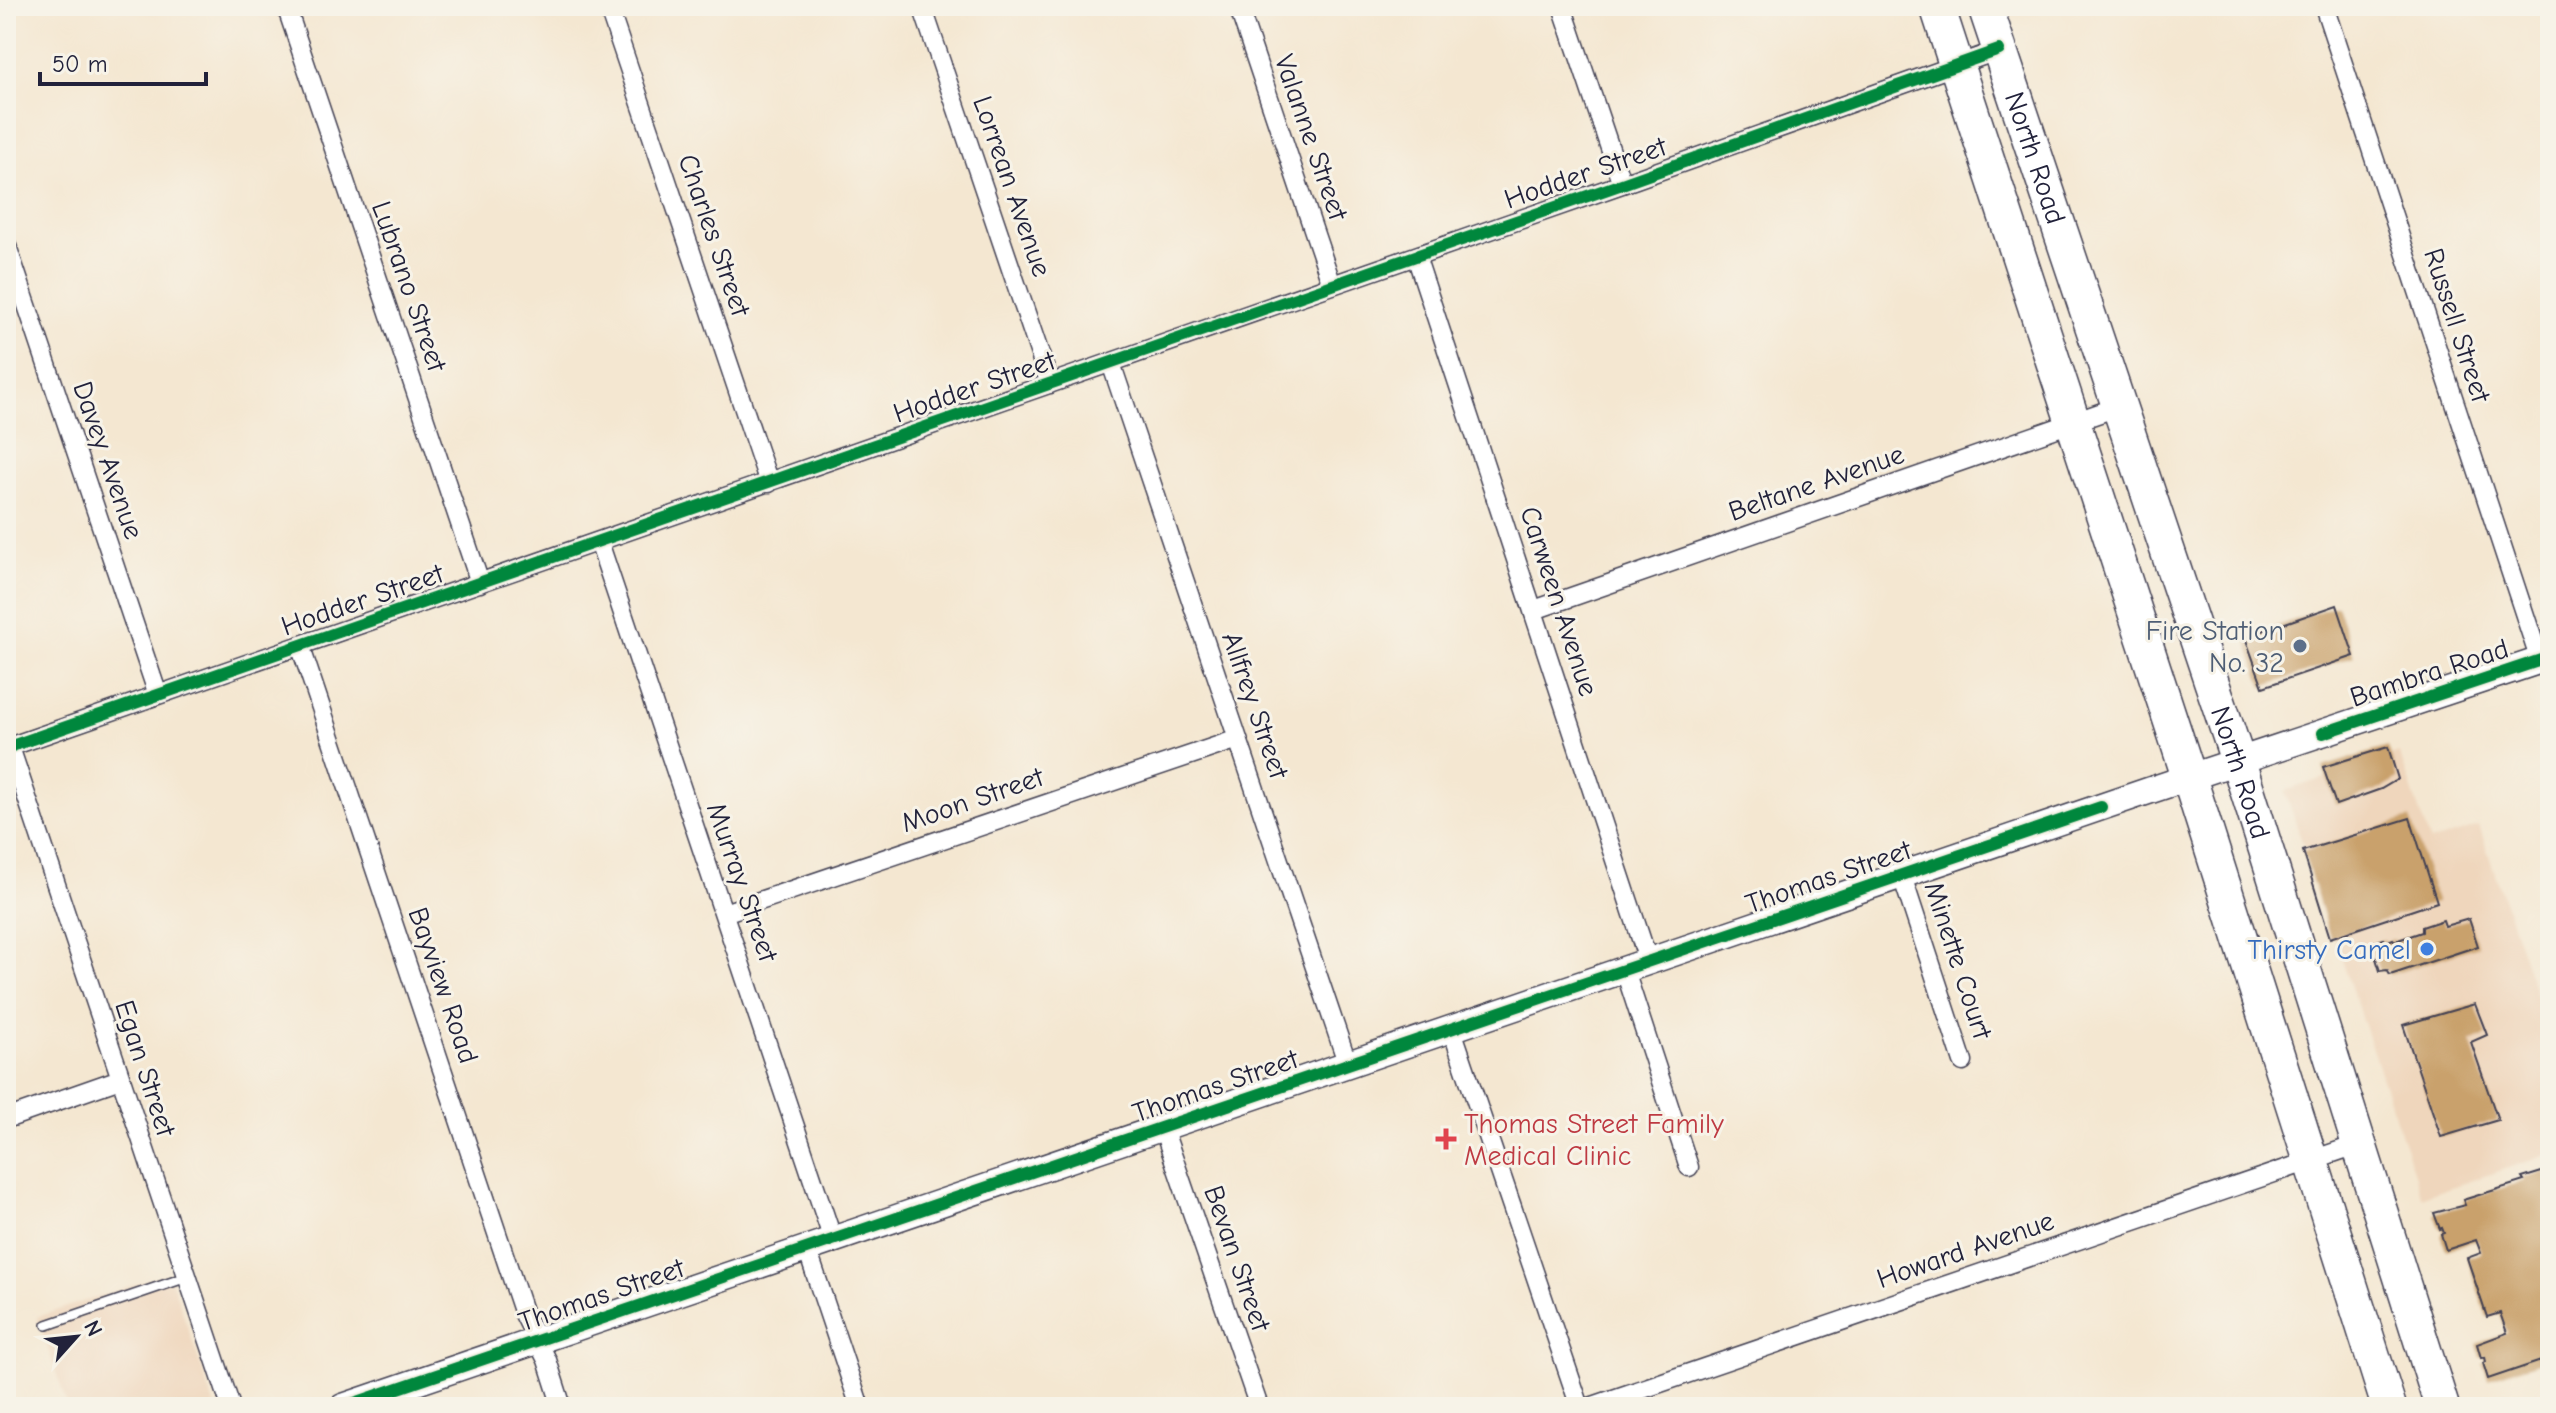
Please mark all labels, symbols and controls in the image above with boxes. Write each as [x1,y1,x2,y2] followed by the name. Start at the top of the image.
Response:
[40,36,206,86] scale bar
[52,50,108,78] text: 50 m
[1268,50,1355,225] street label: Valanne Street
[1998,88,2072,228] street label: North Road
[966,92,1058,281] street label: Lorrean Avenue
[1500,130,1672,216] street label: Hodder Street
[671,150,757,321] street label: Charles Street
[365,197,453,377] street label: Lubrano Street
[2417,244,2497,407] street label: Russell Street
[889,344,1061,430] street label: Hodder Street
[66,377,150,543] street label: Davey Avenue
[1724,438,1908,528] street label: Beltane Avenue
[1513,503,1605,700] street label: Carween Avenue
[277,557,449,643] street label: Hodder Street
[2146,615,2284,679] place label: Fire Station No. 32
[1215,628,1295,784] street label: Allfrey Street
[2346,632,2513,714] street label: Bambra Road
[2291,637,2309,655] marker: Fire Station No. 32
[2204,702,2277,843] street label: North Road
[897,760,1048,839] street label: Moon Street
[700,799,785,967] street label: Murray Street
[1741,833,1916,920] street label: Thomas Street
[1918,878,1999,1044] street label: Minette Court
[401,903,485,1068] street label: Bayview Road
[2247,934,2411,966] place label: Thirsty Camel
[2418,940,2436,958] marker: Thirsty Camel
[108,996,182,1141] street label: Egan Street
[1128,1042,1303,1129] street label: Thomas Street
[1464,1108,1724,1172] place label: Thomas Street Family Medical Clinic
[1435,1128,1457,1150] marker: Thomas Street Family Medical Clinic
[1197,1181,1277,1336] street label: Bevan Street
[1873,1205,2058,1295] street label: Howard Avenue
[514,1251,689,1338] street label: Thomas Street
[36,1297,116,1377] north arrow
[78,1316,108,1341] text: N

